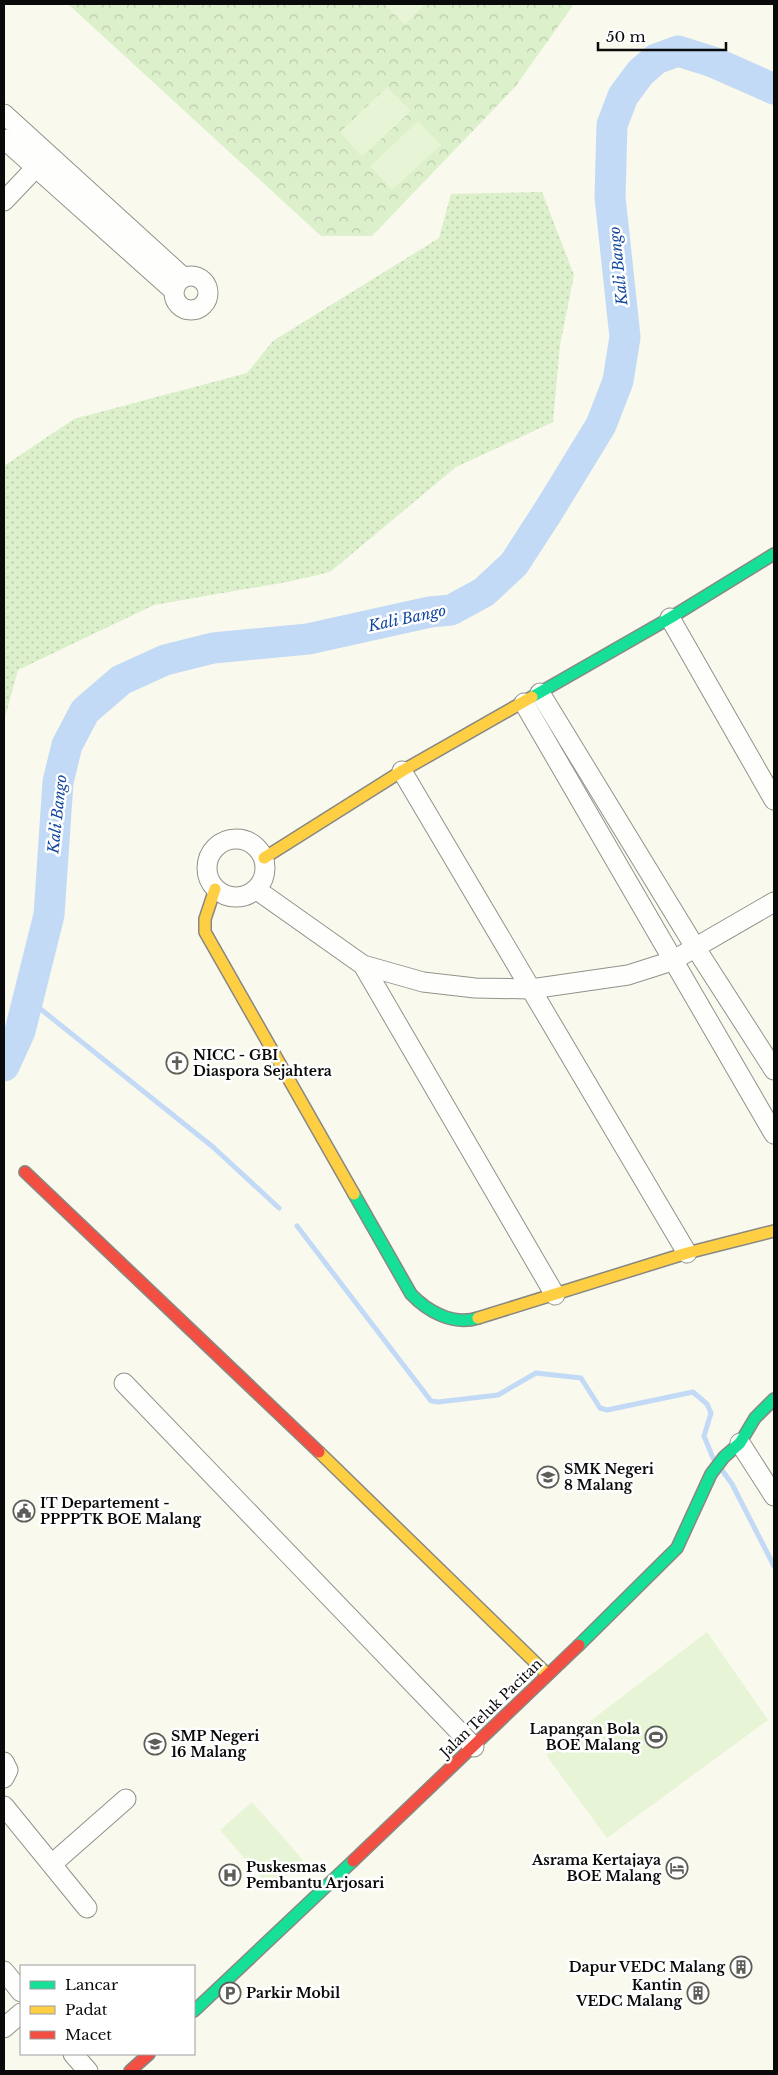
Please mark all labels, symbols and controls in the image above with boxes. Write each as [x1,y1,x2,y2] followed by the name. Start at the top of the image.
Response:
[598,20,726,52] scale bar
[606,27,646,46] text: 50 m
[604,225,632,307] water label: Kali Bango
[365,600,448,636] water label: Kali Bango
[43,773,71,855] water label: Kali Bango
[193,1046,332,1080] place label: NICC - GBI Diaspora Sejahtera
[165,1051,189,1075] church icon: NICC - GBI Diaspora Sejahtera
[564,1460,654,1494] place label: SMK Negeri 8 Malang
[536,1465,560,1489] school or university icon: SMK Negeri 8 Malang
[40,1494,202,1528] place label: IT Departement - PPPPTK BOE Malang
[12,1499,36,1523] public building icon: IT Departement - PPPPTK BOE Malang
[435,1655,546,1763] street label: Jalan Teluk Pacitan
[530,1720,640,1754] place label: Lapangan Bola BOE Malang
[644,1725,668,1749] sports icon: Lapangan Bola BOE Malang
[171,1727,259,1761] place label: SMP Negeri 16 Malang
[143,1732,167,1756] school or university icon: SMP Negeri 16 Malang
[531,1851,661,1885] place label: Asrama Kertajaya BOE Malang
[665,1856,689,1880] hotel icon: Asrama Kertajaya BOE Malang
[246,1858,384,1892] place label: Puskesmas Pembantu Arjosari
[218,1863,242,1887] hospital icon: Puskesmas Pembantu Arjosari
[729,1955,753,1979] building icon: Dapur VEDC Malang
[569,1958,725,1976] place label: Dapur VEDC Malang
[20,1965,195,2055] legend
[65,1975,119,1994] text: Lancar
[575,1976,682,2010] place label: Kantin VEDC Malang
[218,1981,242,2005] parking icon: Parkir Mobil
[686,1981,710,2005] building icon: Kantin VEDC Malang
[246,1984,340,2002] place label: Parkir Mobil
[65,2000,108,2019] text: Padat
[65,2025,112,2044] text: Macet

